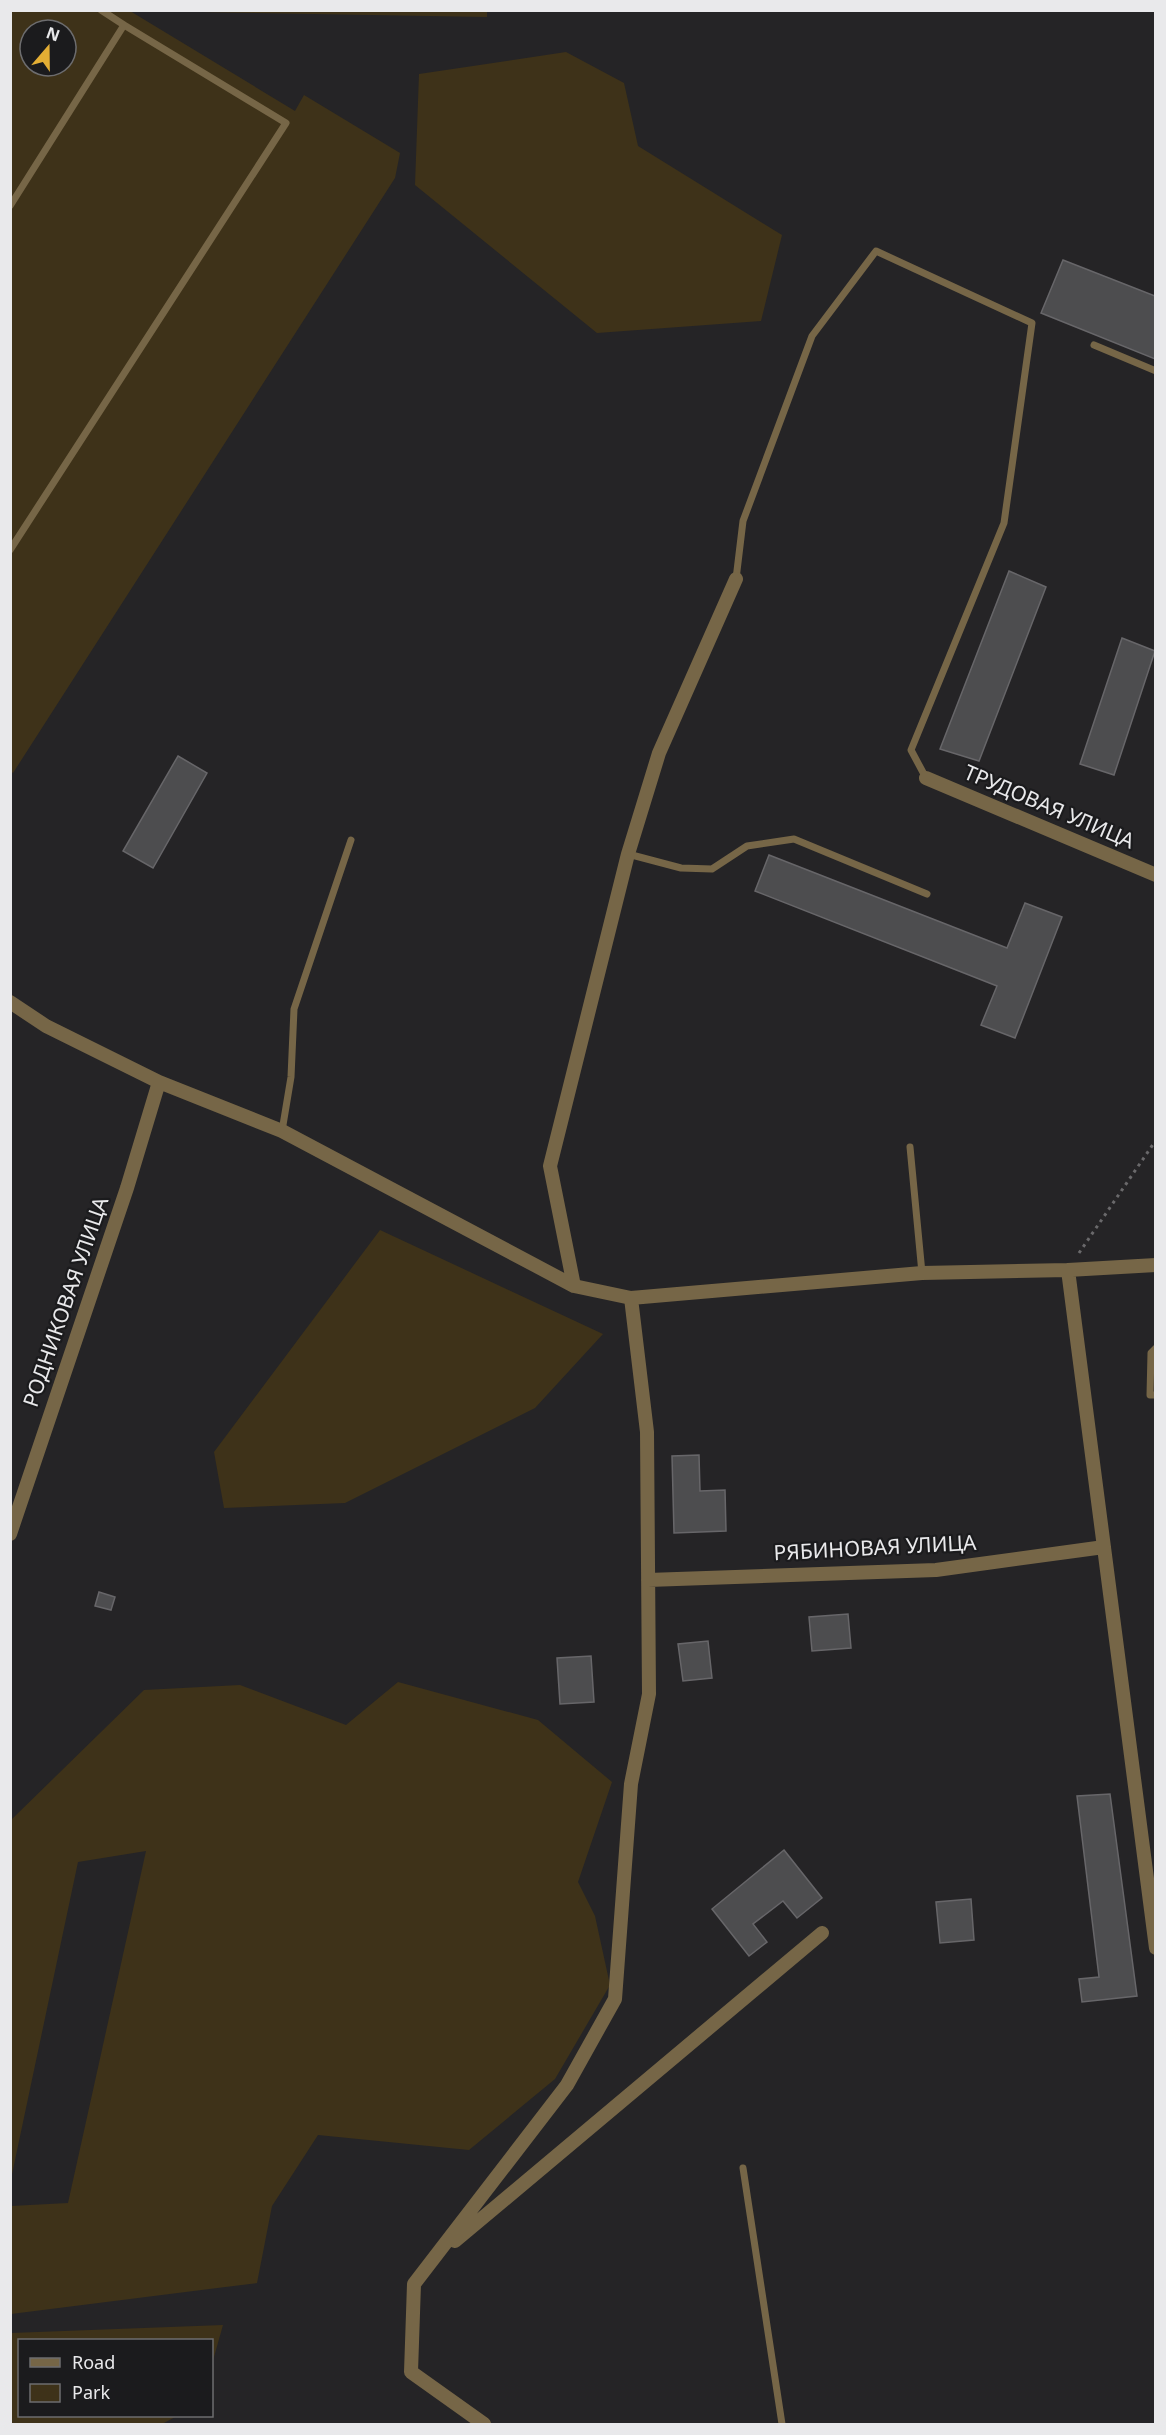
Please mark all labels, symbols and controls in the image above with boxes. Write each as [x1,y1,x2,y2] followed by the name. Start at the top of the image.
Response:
[18,18,78,78] north arrow
[43,21,63,46] text: N
[960,758,1139,855] street label: ТРУДОВАЯ УЛИЦА
[16,1192,114,1410] street label: РОДНИКОВАЯ УЛИЦА
[773,1528,978,1566] street label: РЯБИНОВАЯ УЛИЦА
[18,2339,213,2417] legend
[72,2350,115,2374] text: Road
[72,2380,110,2404] text: Park

